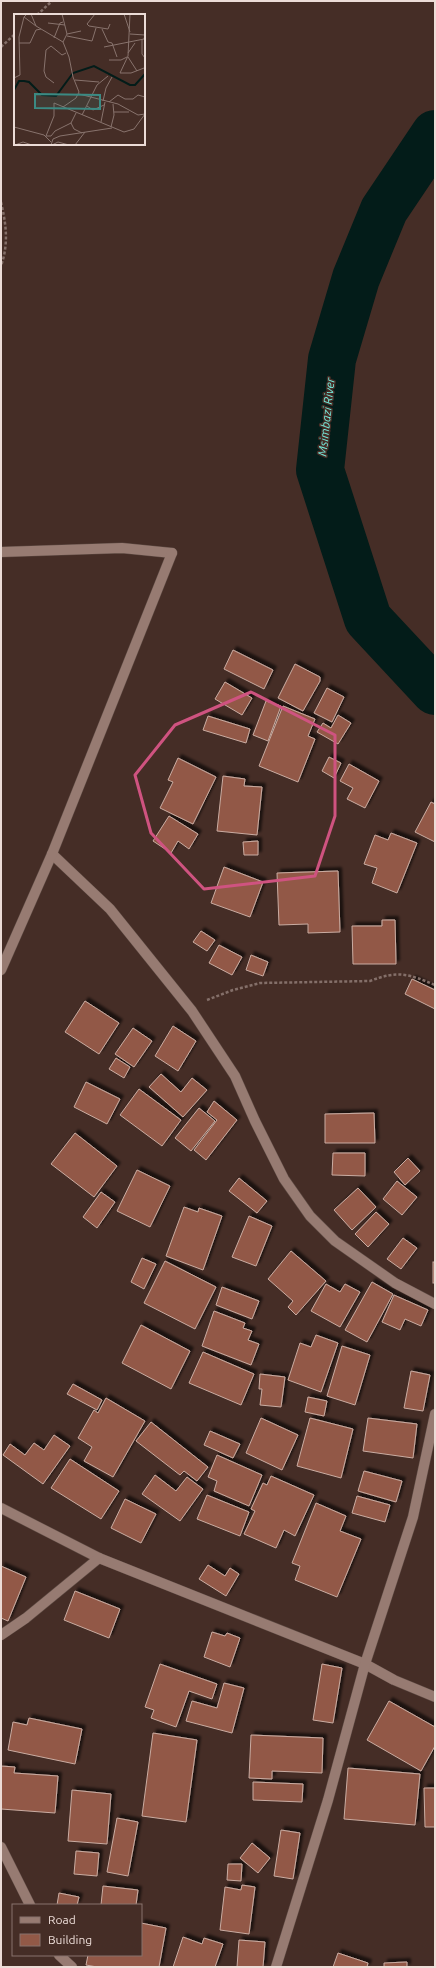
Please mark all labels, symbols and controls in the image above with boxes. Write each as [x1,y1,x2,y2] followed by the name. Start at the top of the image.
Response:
[14,14,145,145] inset map
[315,377,337,457] water label: Msimbazi River
[12,1904,142,1956] legend
[48,1913,76,1926] text: Road
[48,1933,92,1946] text: Building

